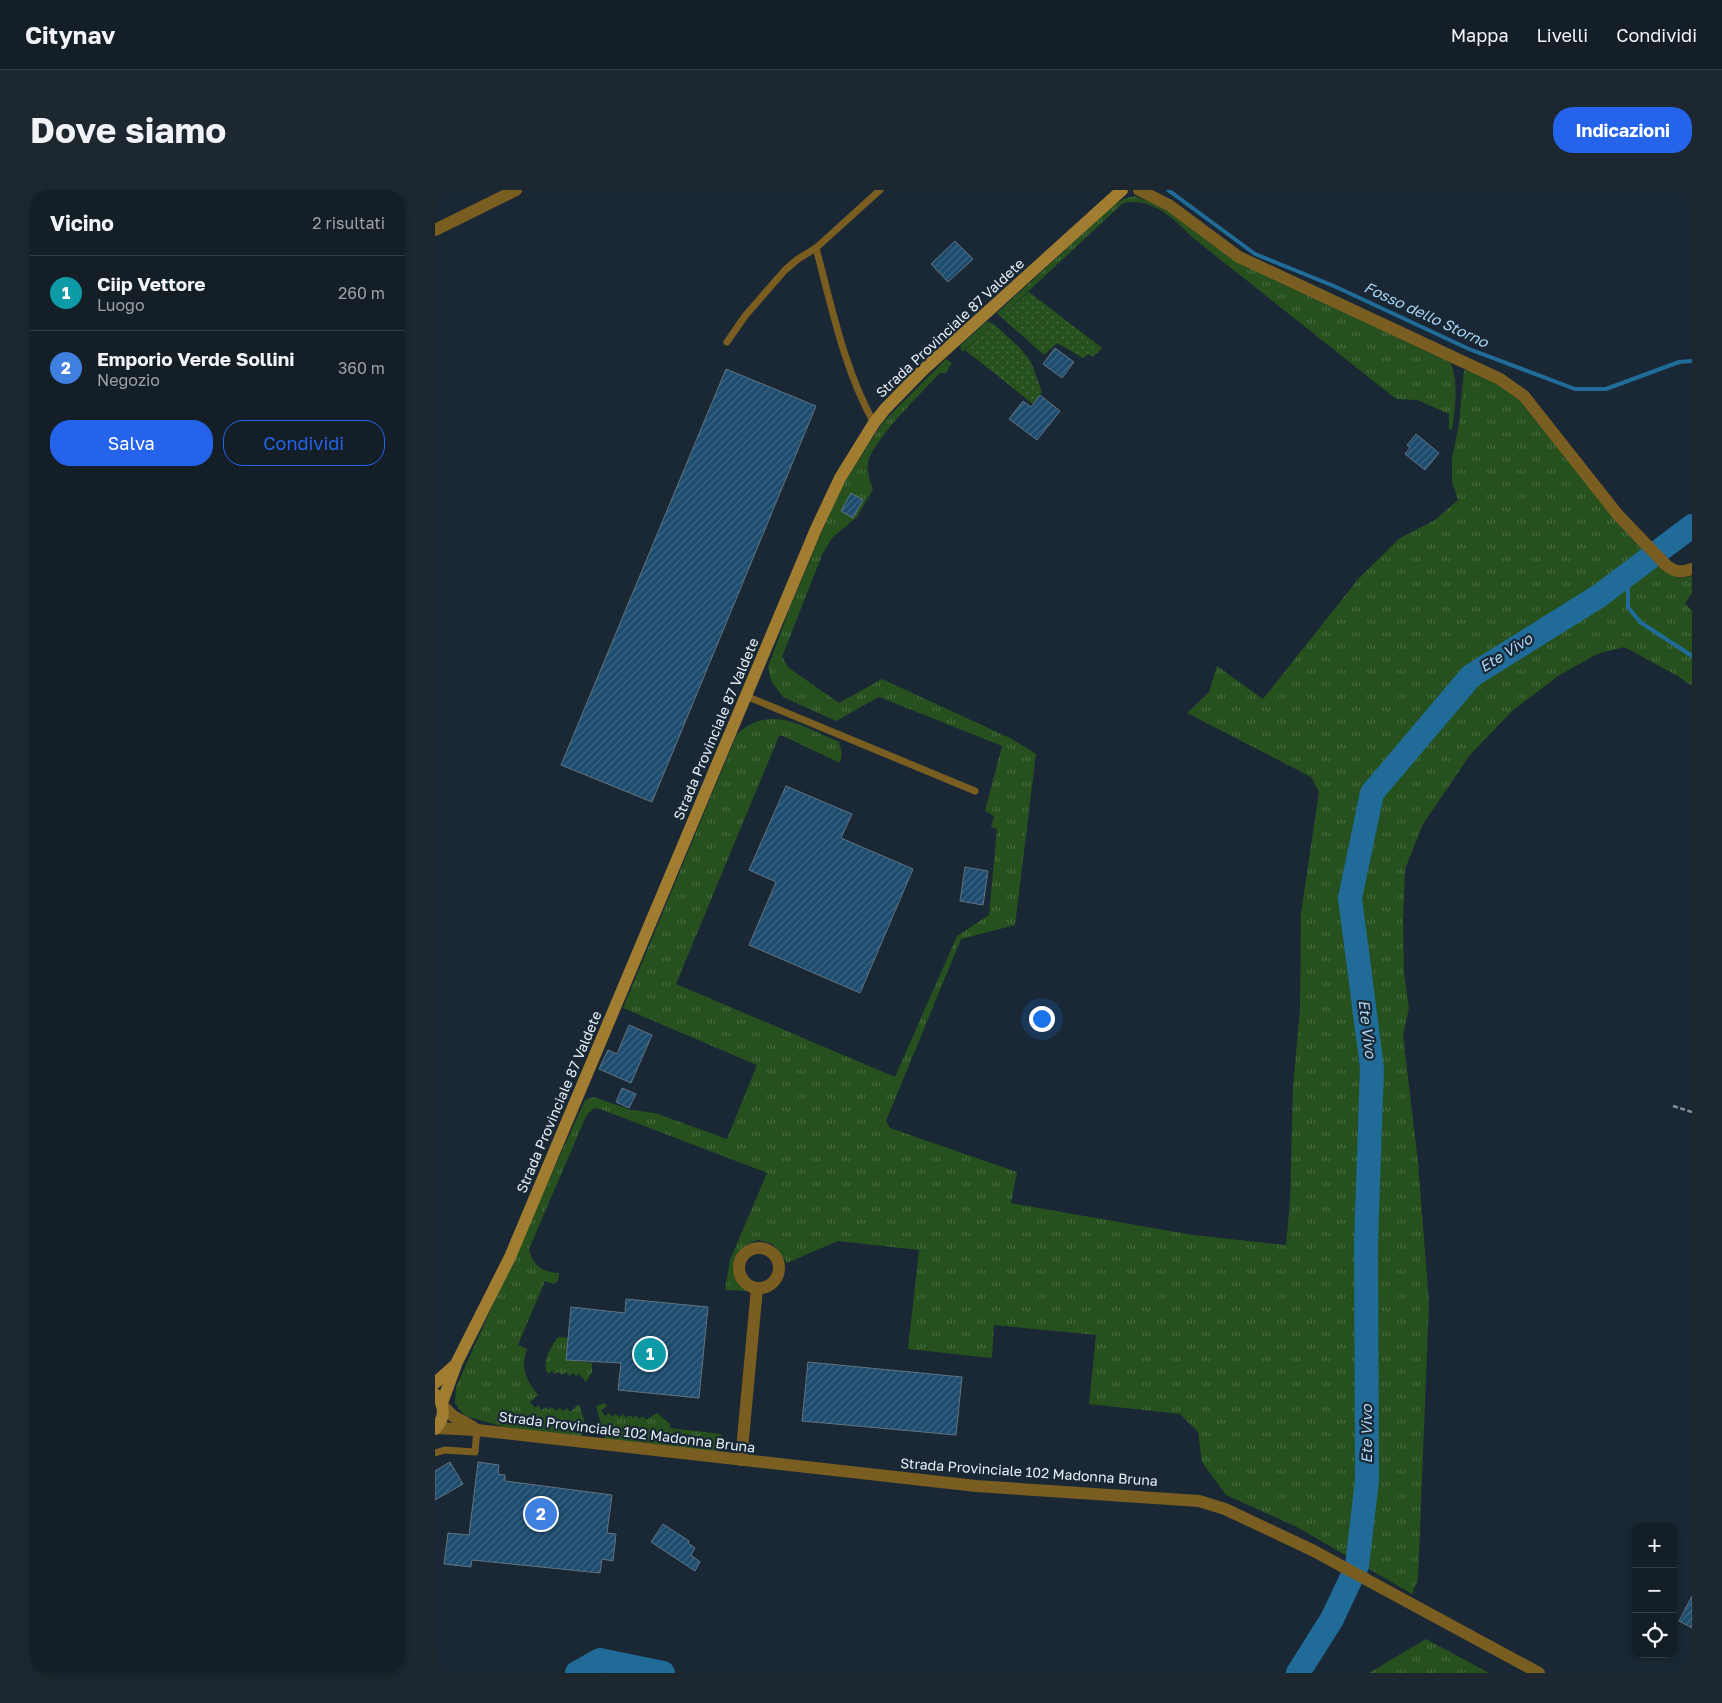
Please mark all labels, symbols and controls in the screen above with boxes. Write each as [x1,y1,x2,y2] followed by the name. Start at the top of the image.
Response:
[25,20,115,49] text: Citynav
[1451,24,1509,46] text: Mappa
[1537,24,1588,46] text: Livelli
[1616,24,1697,46] text: Condividi
[1553,107,1692,153] button: Indicazioni
[30,109,226,151] text: Dove siamo
[50,210,114,236] text: Vicino
[312,213,385,233] text: 2 risultati
[872,254,1027,401] street label: Strada Provinciale 87 Valdete
[97,272,206,295] text: Ciip Vettore
[1361,277,1492,351] water label: Fosso dello Storno
[62,283,70,303] text: 1
[338,283,385,303] text: 260 m
[97,295,145,315] text: Luogo
[97,347,294,370] text: Emporio Verde Sollini
[61,358,71,378] text: 2
[338,358,385,378] text: 360 m
[97,370,160,390] text: Negozio
[50,420,213,466] button: Salva
[223,420,385,466] button: Condividi
[1476,628,1536,675] water label: Ete Vivo
[669,635,762,822] street label: Strada Provinciale 87 Valdete
[1355,999,1381,1060] water label: Ete Vivo
[1029,1006,1055,1032] your location
[512,1008,605,1195] street label: Strada Provinciale 87 Valdete
[634,1335,666,1373] pin: 1
[1357,1404,1375,1463] water label: Ete Vivo
[498,1407,756,1456] street label: Strada Provinciale 102 Madonna Bruna
[900,1454,1158,1489] street label: Strada Provinciale 102 Madonna Bruna
[525,1495,557,1533] pin: 2
[1632,1523,1677,1658] map controls
[1632,1523,1677,1568] button: +
[1632,1568,1677,1613] button: −
[1632,1613,1677,1658] button: locate

